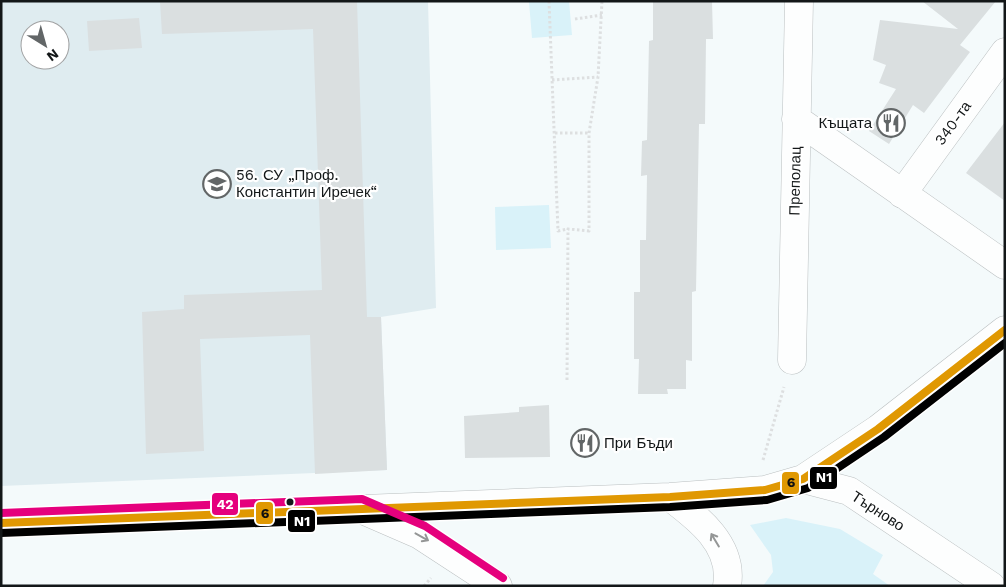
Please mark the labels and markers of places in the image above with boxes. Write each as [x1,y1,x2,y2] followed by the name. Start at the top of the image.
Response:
[876,108,906,138] restaurant icon: Къщата
[818,114,873,132] place label: Къщата
[236,166,377,201] place label: 56. СУ „Проф. Константин Иречек“
[202,169,232,199] school or university icon: 56. СУ „Проф. Константин Иречек“
[570,428,600,458] restaurant icon: При Бъди
[604,434,673,452] place label: При Бъди
[285,497,295,507] unlabelled marker

